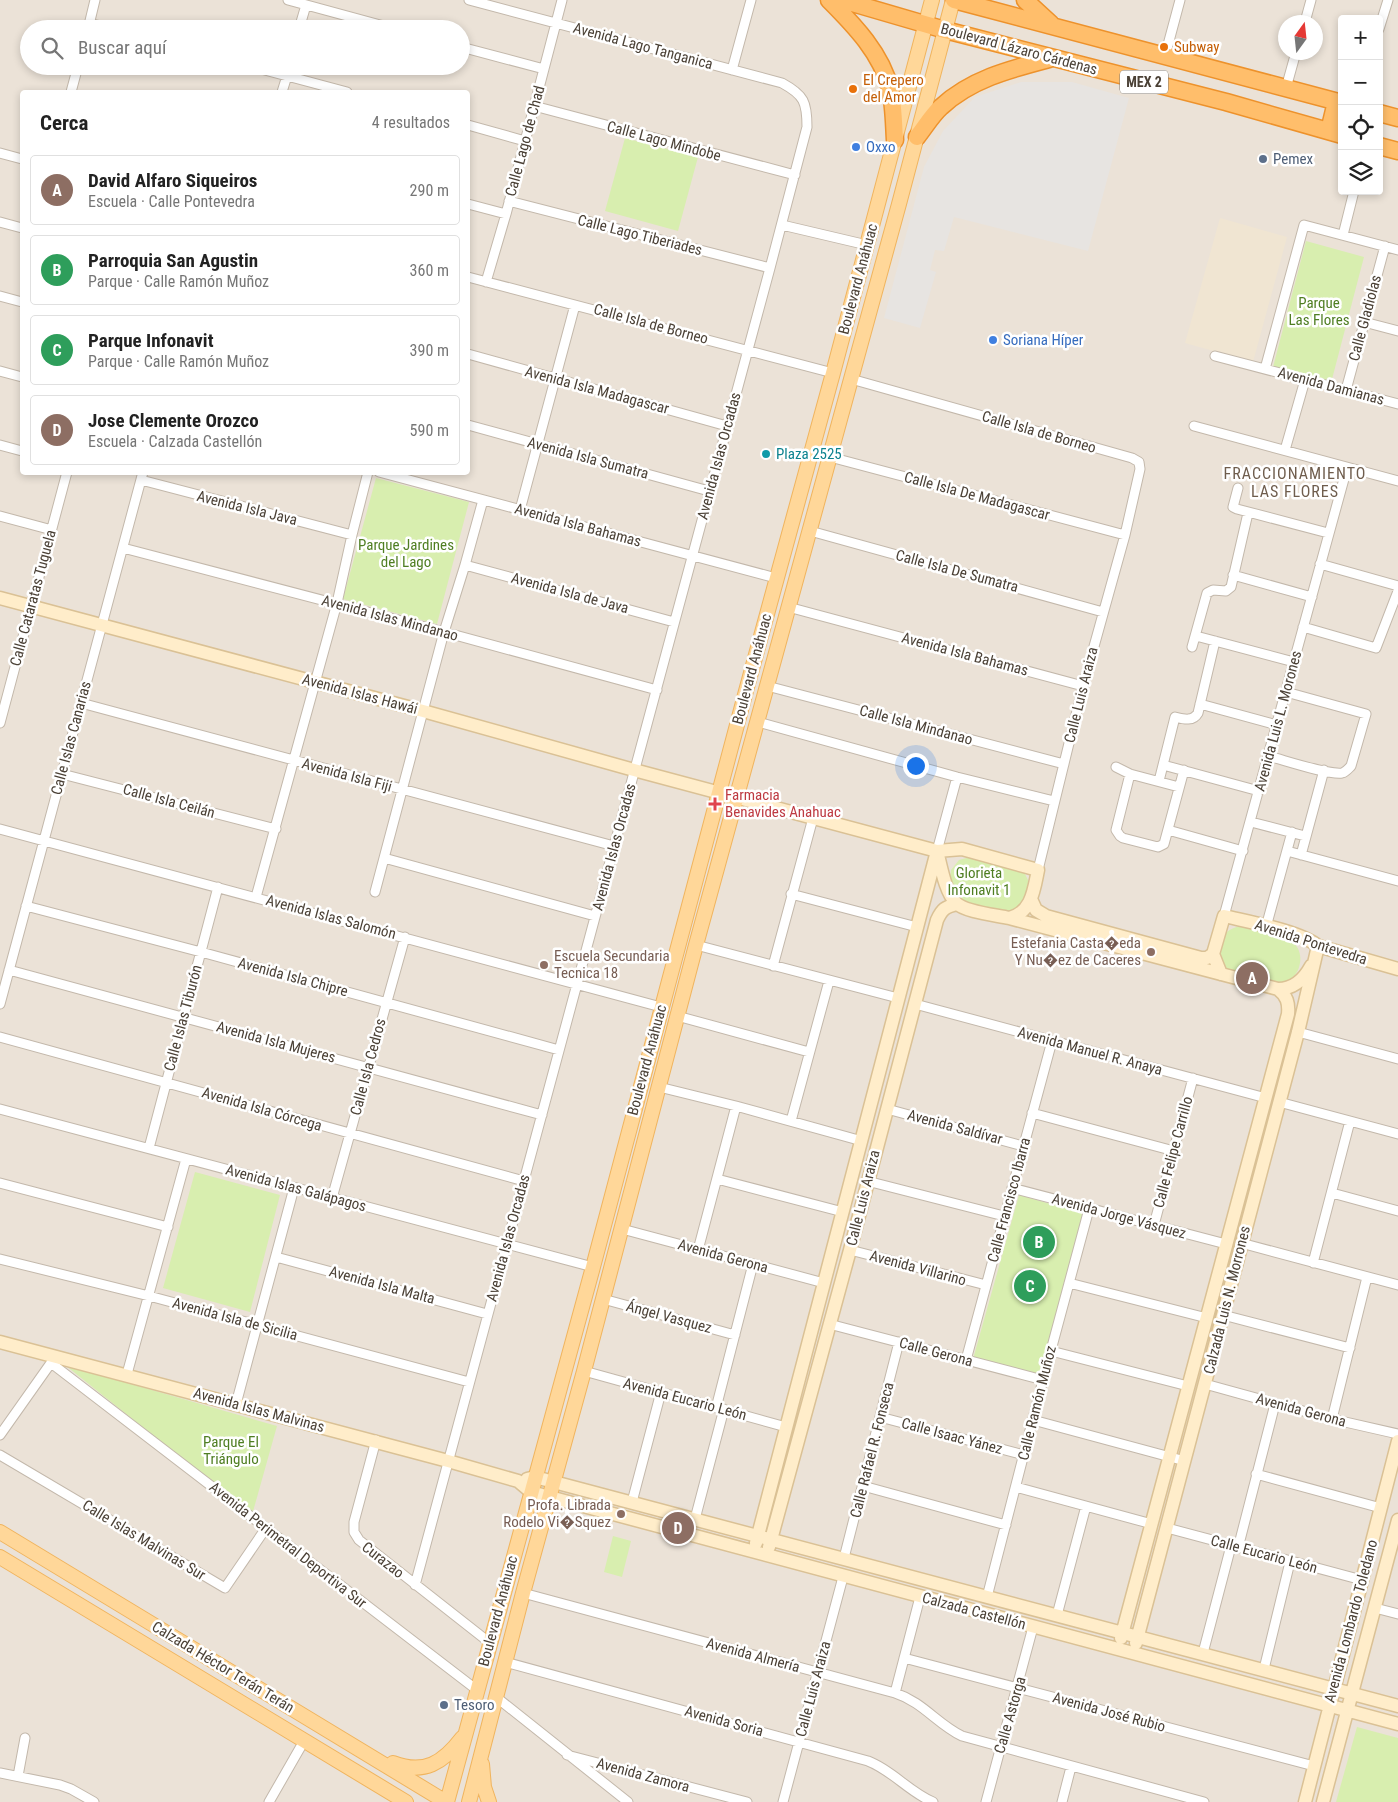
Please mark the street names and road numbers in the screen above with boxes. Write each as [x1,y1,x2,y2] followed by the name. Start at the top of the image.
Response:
[571,19,715,73] street label: Avenida Lago Tanganica
[939,19,1099,79] street label: Boulevard Lázaro Cárdenas
[1120,70,1168,94] road number: MEX 2
[502,84,548,198] street label: Calle Lago de Chad
[605,117,723,165] street label: Calle Lago Mindobe
[576,211,704,259] street label: Calle Lago Tiberiades
[835,222,881,336] street label: Boulevard Anáhuac
[1345,273,1385,363] street label: Calle Gladiolas
[592,300,710,348] street label: Calle Isla de Borneo
[523,362,671,418] street label: Avenida Isla Madagascar
[1276,363,1386,409] street label: Avenida Damianas
[693,390,745,522] street label: Avenida Islas Orcadas
[980,407,1098,457] street label: Calle Isla de Borneo
[526,433,650,483] street label: Avenida Isla Sumatra
[902,468,1052,524] street label: Calle Isla De Madagascar
[195,487,299,529] street label: Avenida Isla Java
[513,499,643,551] street label: Avenida Isla Bahamas
[6,528,60,668] street label: Calle Cataratas Tuguela
[894,546,1020,596] street label: Calle Isla De Sumatra
[509,569,631,617] street label: Avenida Isla de Java
[320,591,460,645] street label: Avenida Islas Mindanao
[729,612,775,726] street label: Boulevard Anáhuac
[900,628,1030,680] street label: Avenida Isla Bahamas
[1060,645,1102,745] street label: Calle Luis Araiza
[1251,649,1305,793] street label: Avenida Luis L. Morones
[300,670,420,718] street label: Avenida Islas Hawái
[47,679,95,797] street label: Calle Islas Canarias
[857,701,975,749] street label: Calle Isla Mindanao
[300,754,394,796] street label: Avenida Isla Fiji
[121,780,217,822] street label: Calle Isla Ceilán
[588,781,640,913] street label: Avenida Islas Orcadas
[264,891,398,943] street label: Avenida Islas Salomón
[1253,915,1369,969] street label: Avenida Pontevedra
[236,954,350,1000] street label: Avenida Isla Chipre
[160,963,206,1073] street label: Calle Islas Tiburón
[624,1003,670,1117] street label: Boulevard Anáhuac
[346,1016,390,1117] street label: Calle Isla Cedros
[215,1017,338,1067] street label: Avenida Isla Mujeres
[1016,1023,1164,1079] street label: Avenida Manuel R. Anaya
[200,1083,324,1135] street label: Avenida Isla Córcega
[1149,1094,1197,1210] street label: Calle Felipe Carrillo
[905,1106,1005,1148] street label: Avenida Saldívar
[984,1136,1034,1264] street label: Calle Francisco Ibarra
[842,1148,884,1248] street label: Calle Luis Araiza
[224,1161,368,1215] street label: Avenida Islas Galápagos
[482,1172,534,1304] street label: Avenida Islas Orcadas
[1050,1189,1188,1243] street label: Avenida Jorge Vásquez
[1200,1224,1254,1376] street label: Calzada Luis N. Morrones
[676,1235,770,1277] street label: Avenida Gerona
[868,1246,968,1290] street label: Avenida Villarino
[327,1262,437,1308] street label: Avenida Isla Malta
[171,1294,299,1344] street label: Avenida Isla de Sicilia
[624,1297,714,1337] street label: Ángel Vasquez
[897,1334,975,1370] street label: Calle Gerona
[1014,1344,1060,1462] street label: Calle Ramón Muñoz
[621,1374,749,1424] street label: Avenida Eucario León
[846,1380,898,1520] street label: Calle Rafael R. Fonseca
[191,1384,327,1436] street label: Avenida Islas Malvinas
[1254,1389,1348,1431] street label: Avenida Gerona
[900,1414,1004,1458] street label: Calle Isaac Yánez
[206,1478,371,1612] street label: Avenida Perimetral Deportiva Sur
[79,1496,209,1584] street label: Calle Islas Malvinas Sur
[1209,1531,1319,1577] street label: Calle Eucario León
[358,1538,408,1582] street label: Curazao
[1321,1538,1381,1704] street label: Avenida Lombardo Toledano
[475,1554,521,1668] street label: Boulevard Anáhuac
[920,1589,1028,1633] street label: Calzada Castellón
[149,1617,297,1717] street label: Calzada Héctor Terán Terán
[704,1634,802,1676] street label: Avenida Almería
[792,1639,834,1739] street label: Calle Luis Araiza
[990,1674,1030,1756] street label: Calle Astorga
[1051,1688,1167,1736] street label: Avenida José Rubio
[683,1702,765,1740] street label: Avenida Soria
[594,1754,692,1796] street label: Avenida Zamora

